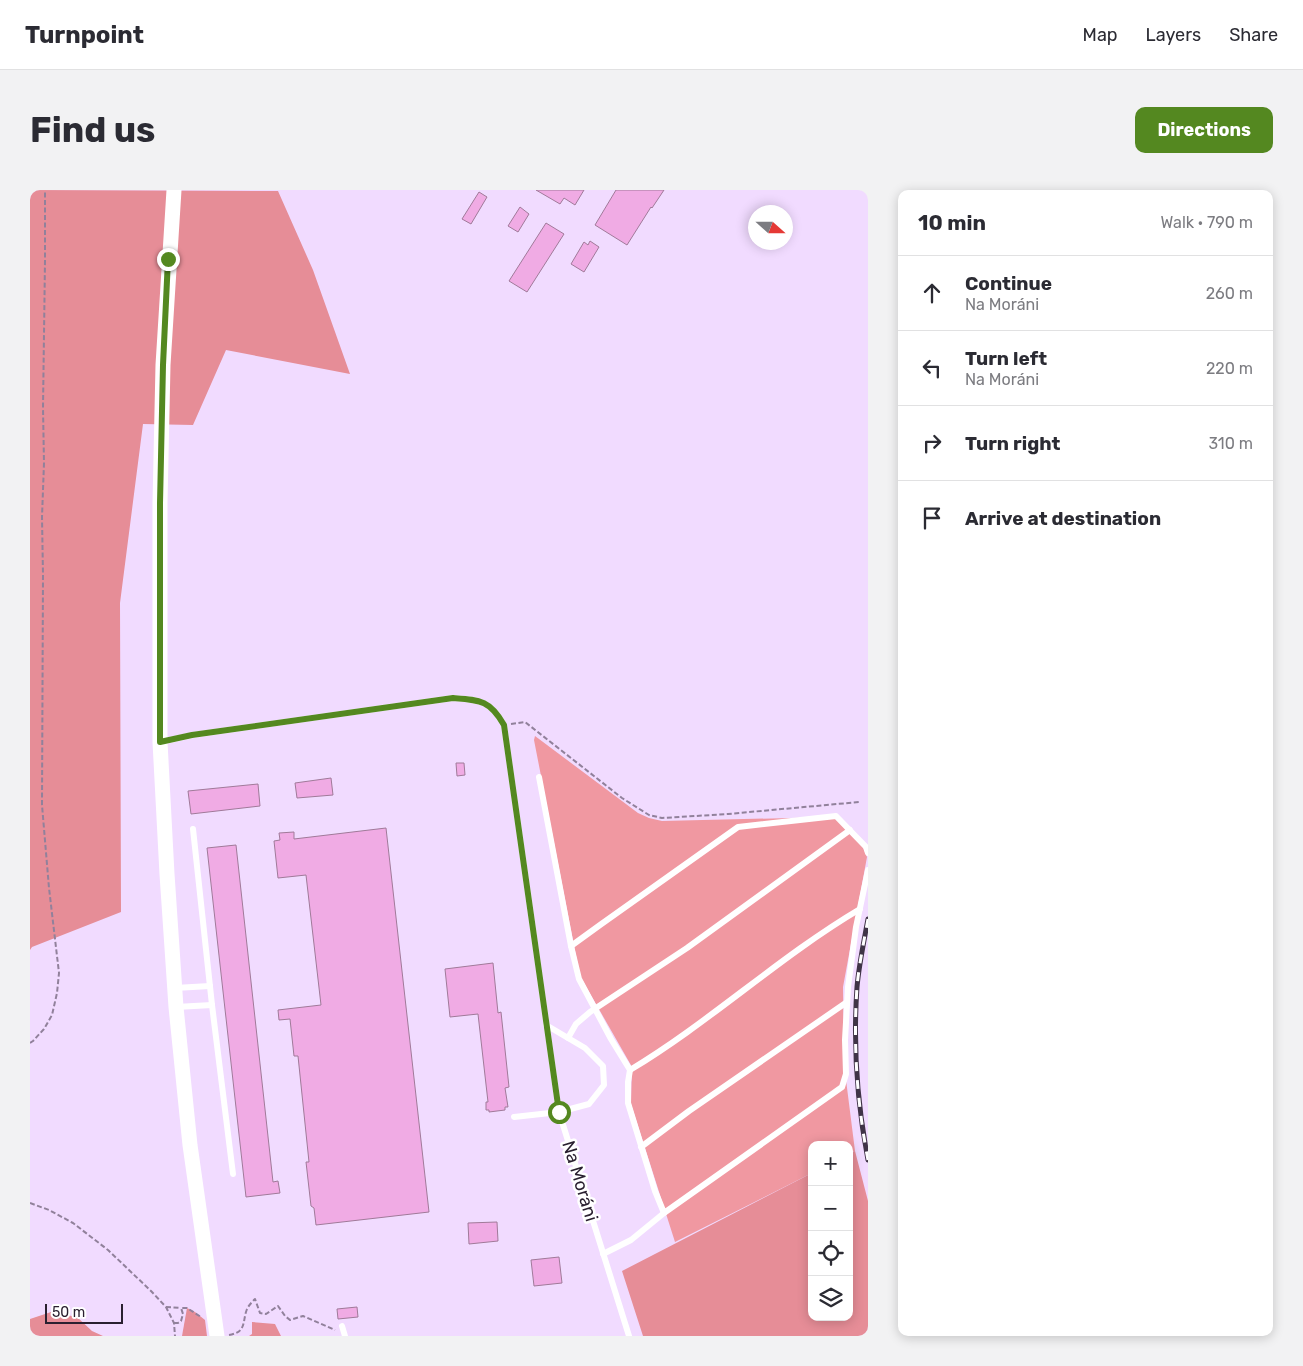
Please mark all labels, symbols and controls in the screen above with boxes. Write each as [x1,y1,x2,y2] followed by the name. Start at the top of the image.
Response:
[25,21,144,49] text: Turnpoint
[1083,24,1118,46] text: Map
[1146,24,1201,46] text: Layers
[1229,24,1278,46] text: Share
[1135,107,1273,153] button: Directions
[30,109,155,151] text: Find us
[748,205,793,250] north arrow
[918,210,986,235] text: 10 min
[1161,213,1253,232] text: Walk · 790 m
[157,248,180,271] route end
[965,272,1052,295] text: Continue
[918,279,946,307] icon: ahead
[1206,284,1253,303] text: 260 m
[965,295,1039,314] text: Na Moráni
[965,347,1047,370] text: Turn left
[918,354,946,382] icon: left
[1206,359,1253,378] text: 220 m
[965,370,1039,389] text: Na Moráni
[918,429,946,457] icon: right
[965,432,1060,455] text: Turn right
[1209,434,1253,453] text: 310 m
[918,504,946,532] icon: arrive
[965,507,1161,530] text: Arrive at destination
[548,1101,571,1124] route start
[557,1138,603,1224] street label: Na Moráni
[808,1141,853,1321] map controls
[808,1141,853,1186] button: +
[808,1186,853,1231] button: −
[808,1231,853,1276] button: locate
[808,1276,853,1321] button: layers
[45,1301,122,1324] scale bar
[52,1304,85,1321] text: 50 m

